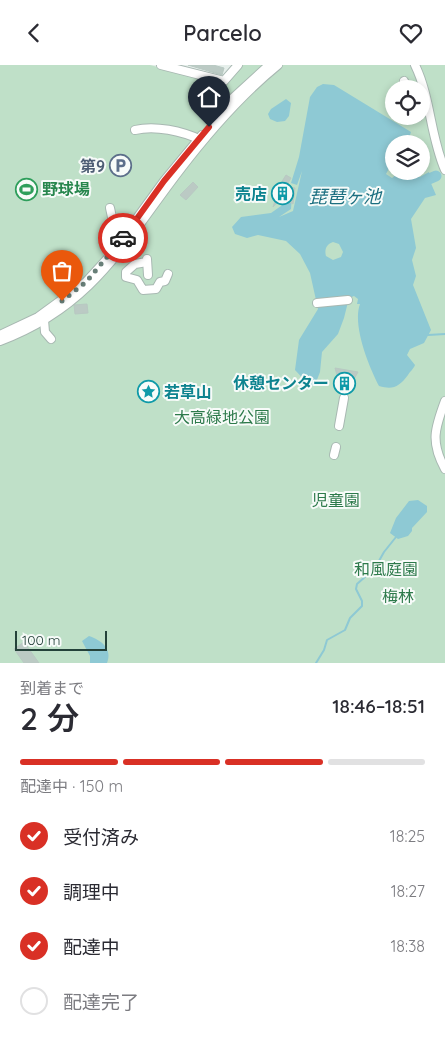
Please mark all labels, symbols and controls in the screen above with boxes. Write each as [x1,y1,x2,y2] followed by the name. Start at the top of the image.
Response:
[20,19,48,47] icon: back
[183,19,262,47] text: Parcelo
[397,19,425,47] icon: heart
[188,76,230,127] pin
[385,80,430,180] map controls
[385,80,430,125] button: locate
[195,83,223,111] icon: home
[385,135,430,180] button: layers
[109,154,133,178] parking icon: 第9
[80,156,105,176] place label: 第9
[14,177,38,201] sports icon: 野球場
[42,179,90,199] place label: 野球場
[271,182,295,206] building icon: 売店
[235,184,267,204] place label: 売店
[309,185,383,208] water label: 琵琶ヶ池
[98,213,148,263] courier
[109,224,137,252] icon: car
[41,250,83,301] pin
[48,257,76,285] icon: bag
[333,371,357,395] building icon: 休憩センター
[233,373,329,393] place label: 休憩センター
[136,380,160,404] place icon: 若草山
[164,382,212,402] place label: 若草山
[174,407,270,427] park label: 大高緑地公園
[312,490,360,510] park label: 児童園
[354,559,418,579] park label: 和風庭園
[382,586,414,606] park label: 梅林
[15,628,108,651] scale bar
[22,631,60,649] text: 100 m
[20,678,84,698] text: 到着まで
[332,694,425,718] text: 18:46–18:51
[20,698,79,738] text: 2 分
[20,776,123,796] text: 配達中 · 150 m
[20,822,48,850] icon: check
[63,825,139,849] text: 受付済み
[390,826,425,846] text: 18:25
[20,877,48,905] icon: check
[63,880,120,904] text: 調理中
[391,881,425,901] text: 18:27
[20,932,48,960] icon: check
[63,935,120,959] text: 配達中
[390,936,425,956] text: 18:38
[63,990,139,1014] text: 配達完了

